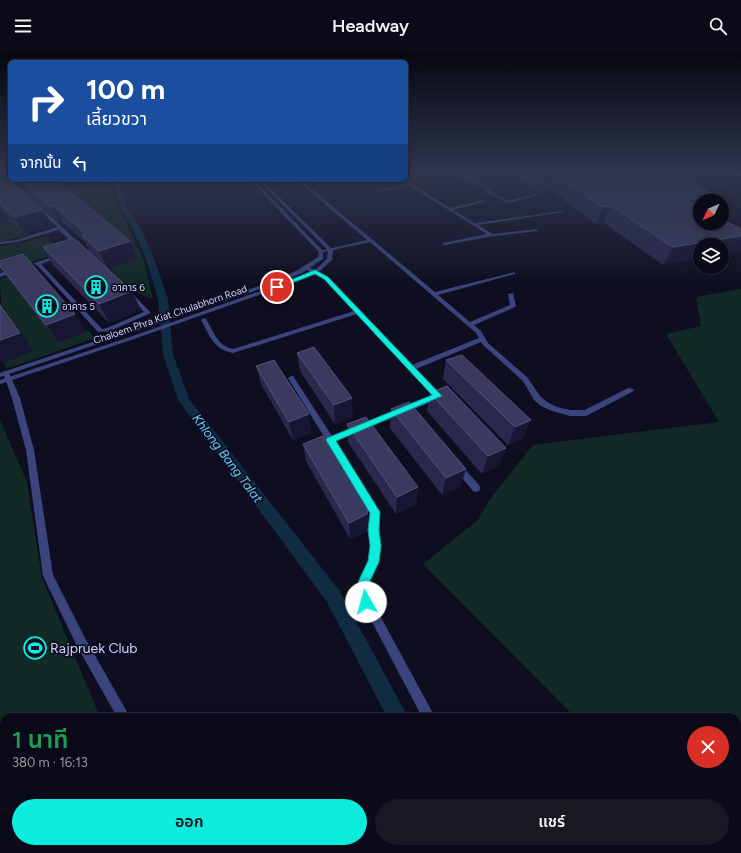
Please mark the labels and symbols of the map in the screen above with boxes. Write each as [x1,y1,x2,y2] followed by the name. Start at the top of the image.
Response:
[693,194,729,230] north arrow
[260,270,294,304] pin
[83,274,109,300] building icon: อาคาร 6
[112,281,145,294] place label: อาคาร 6
[92,282,249,347] street label: Chaloem Phra Kiat Chulabhorn Road
[34,293,60,319] building icon: อาคาร 5
[62,300,95,313] place label: อาคาร 5
[189,411,266,506] water label: Khlong Bang Talat
[345,581,387,623] position arrow
[22,635,48,661] sports icon: Rajpruek Club
[50,640,138,657] place label: Rajpruek Club

